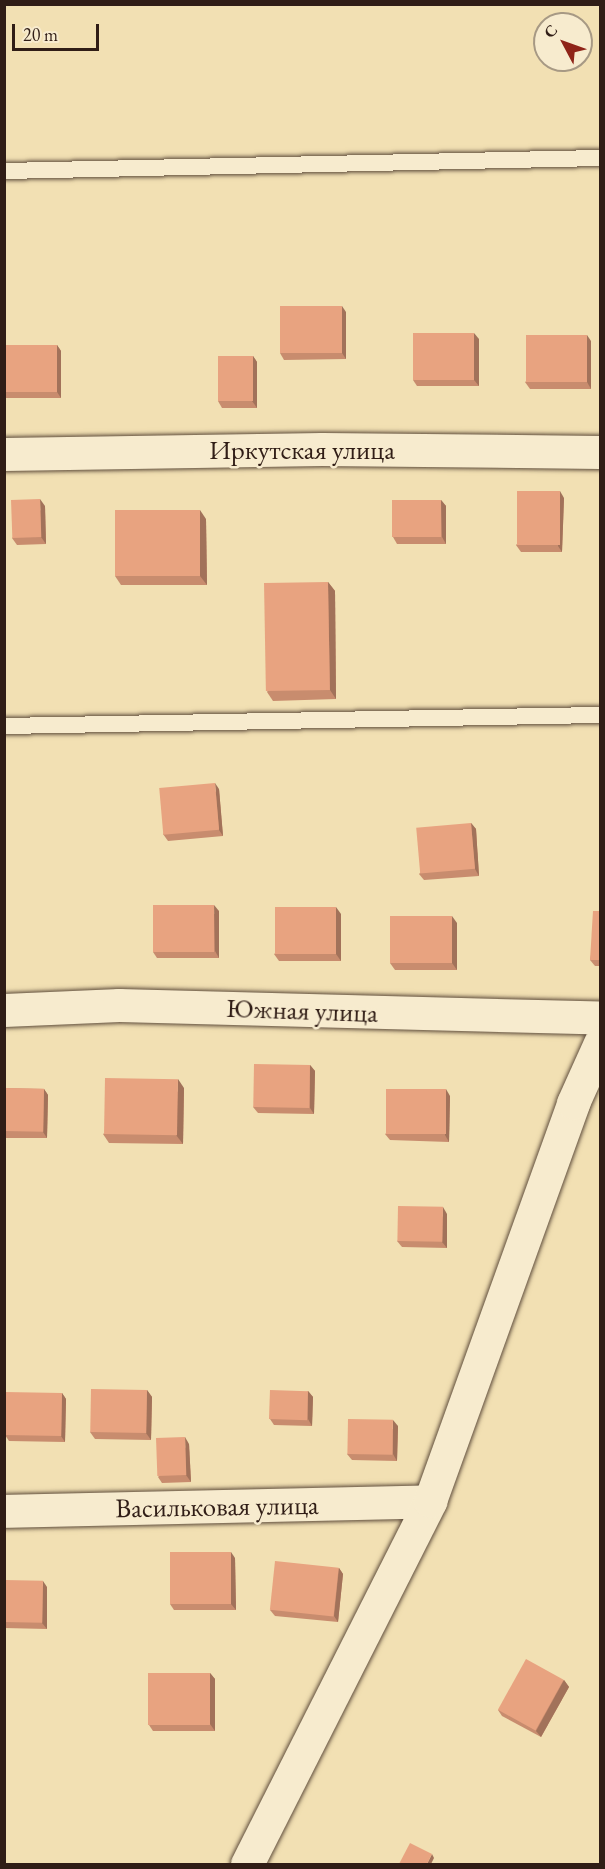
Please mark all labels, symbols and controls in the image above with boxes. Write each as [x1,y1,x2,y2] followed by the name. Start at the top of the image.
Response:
[15,12,102,50] scale bar
[533,12,593,72] north arrow
[539,20,562,42] text: С
[23,23,58,46] text: 20 m
[209,434,395,466] street label: Иркутская улица
[225,991,379,1029] street label: Южная улица
[115,1488,319,1524] street label: Васильковая улица

